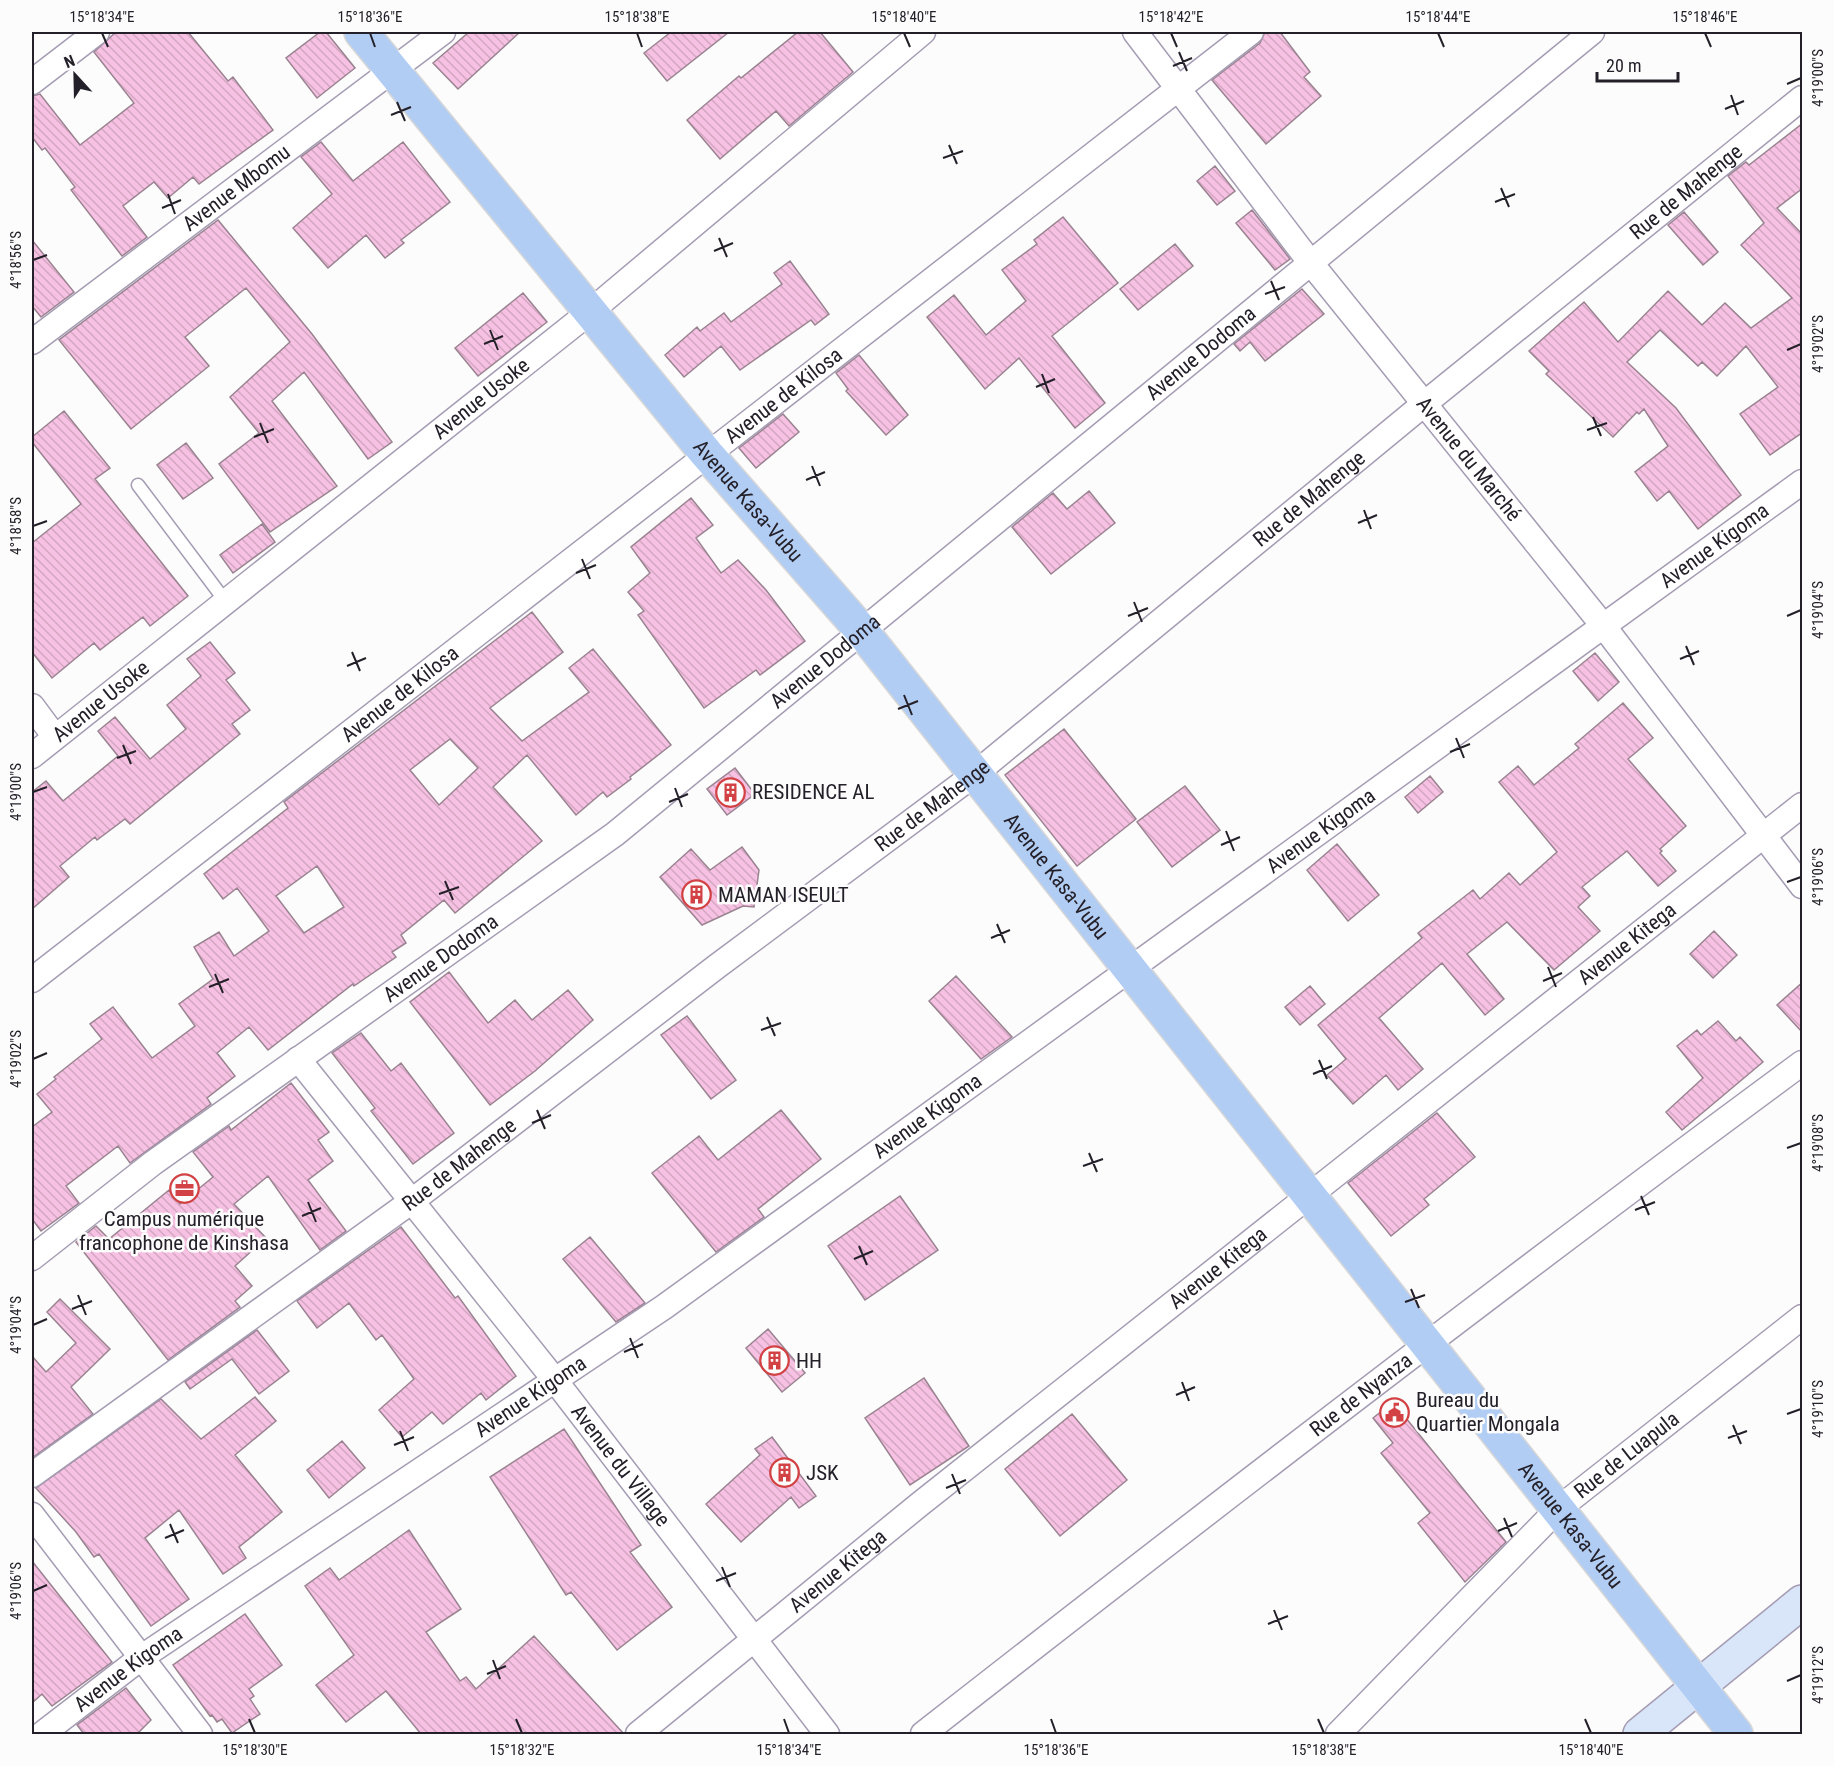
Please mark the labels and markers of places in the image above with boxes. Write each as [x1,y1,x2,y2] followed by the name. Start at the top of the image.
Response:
[715,776,747,808] building icon: RESIDENCE AL
[752,780,874,804] place label: RESIDENCE AL
[681,879,713,911] building icon: MAMAN ISEULT
[718,883,849,907] place label: MAMAN ISEULT
[168,1172,200,1204] office icon: Campus numérique francophone de Kinshasa
[79,1207,289,1255] place label: Campus numérique francophone de Kinshasa
[759,1345,791,1377] building icon: HH
[796,1349,822,1373] place label: HH
[1416,1388,1560,1436] place label: Bureau du Quartier Mongala
[1379,1396,1411,1428] public building icon: Bureau du Quartier Mongala
[769,1457,801,1489] building icon: JSK
[806,1461,839,1485] place label: JSK

